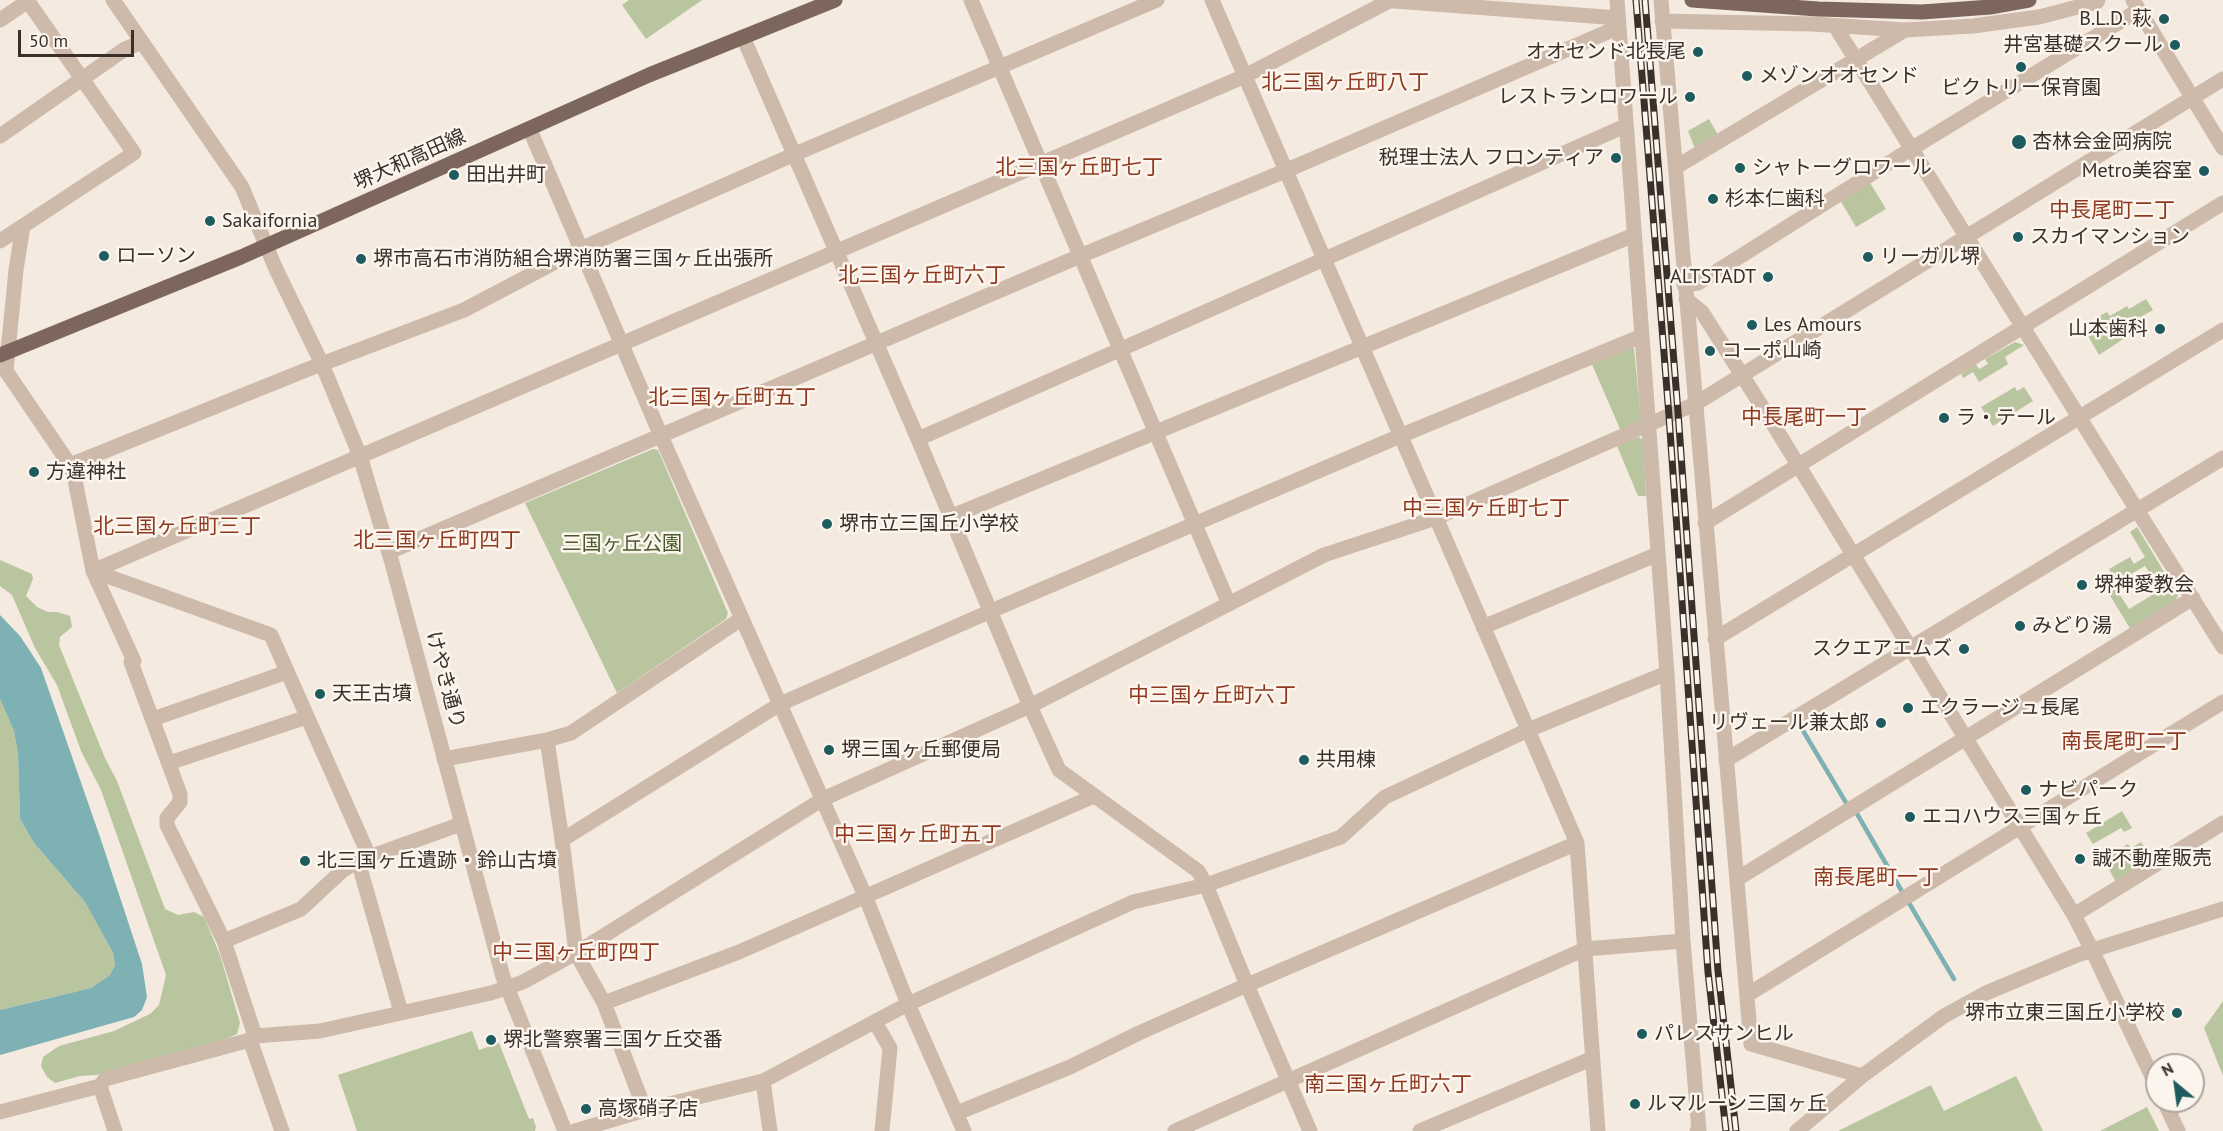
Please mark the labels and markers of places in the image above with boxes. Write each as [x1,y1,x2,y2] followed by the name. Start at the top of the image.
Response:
[2079,7,2152,31] place label: B.L.D. 萩
[2157,12,2171,26] marker: B.L.D. 萩
[2003,33,2163,57] place label: 井宮基礎スクール
[2168,38,2182,52] marker: 井宮基礎スクール
[1526,40,1686,64] place label: オオセンド北長尾
[1691,45,1705,59] marker: オオセンド北長尾
[2014,60,2028,74] marker: ビクトリー保育園
[1759,64,1919,88] place label: メゾンオオセンド
[1740,69,1754,83] marker: メゾンオオセンド
[1941,76,2101,100] place label: ビクトリー保育園
[1498,85,1678,109] place label: レストランロワール
[1683,90,1697,104] marker: レストランロワール
[2032,130,2172,154] place label: 杏林会金岡病院
[2010,133,2028,151] marker: 杏林会金岡病院
[1379,146,1604,170] place label: 税理士法人 フロンティア
[1609,151,1623,165] marker: 税理士法人 フロンティア
[1752,156,1932,180] place label: シャトーグロワール
[2082,159,2192,183] place label: Metro美容室
[1733,161,1747,175] marker: シャトーグロワール
[466,163,546,187] place label: 田出井町
[2197,164,2211,178] marker: Metro美容室
[447,168,461,182] marker: 田出井町
[1725,187,1825,211] place label: 杉本仁歯科
[1706,192,1720,206] marker: 杉本仁歯科
[222,209,317,233] place label: Sakaifornia
[203,214,217,228] marker: Sakaifornia
[2030,225,2190,249] place label: スカイマンション
[2011,230,2025,244] marker: スカイマンション
[116,244,196,268] place label: ローソン
[1880,245,1980,269] place label: リーガル堺
[373,247,773,271] place label: 堺市高石市消防組合堺消防署三国ヶ丘出張所
[97,249,111,263] marker: ローソン
[1861,250,1875,264] marker: リーガル堺
[354,252,368,266] marker: 堺市高石市消防組合堺消防署三国ヶ丘出張所
[1670,265,1756,289] place label: ALTSTADT
[1761,270,1775,284] marker: ALTSTADT
[1764,313,1862,337] place label: Les Amours
[2068,317,2148,341] place label: 山本歯科
[1745,318,1759,332] marker: Les Amours
[2153,322,2167,336] marker: 山本歯科
[1722,339,1822,363] place label: コーポ山崎
[1703,344,1717,358] marker: コーポ山崎
[1956,406,2056,430] place label: ラ・テール
[1937,411,1951,425] marker: ラ・テール
[46,460,126,484] place label: 方違神社
[27,465,41,479] marker: 方違神社
[839,512,1019,536] place label: 堺市立三国丘小学校
[820,517,834,531] marker: 堺市立三国丘小学校
[2094,573,2194,597] place label: 堺神愛教会
[2075,578,2089,592] marker: 堺神愛教会
[2032,614,2112,638] place label: みどり湯
[2013,619,2027,633] marker: みどり湯
[1812,637,1952,661] place label: スクエアエムズ
[1957,642,1971,656] marker: スクエアエムズ
[332,682,412,706] place label: 天王古墳
[313,687,327,701] marker: 天王古墳
[1920,696,2080,720] place label: エクラージュ長尾
[1901,701,1915,715] marker: エクラージュ長尾
[1709,711,1869,735] place label: リヴェール兼太郎
[1874,716,1888,730] marker: リヴェール兼太郎
[841,738,1001,762] place label: 堺三国ヶ丘郵便局
[822,743,836,757] marker: 堺三国ヶ丘郵便局
[1316,748,1376,772] place label: 共用棟
[1297,753,1311,767] marker: 共用棟
[2038,778,2138,802] place label: ナビパーク
[2019,783,2033,797] marker: ナビパーク
[1922,805,2102,829] place label: エコハウス三国ヶ丘
[1903,810,1917,824] marker: エコハウス三国ヶ丘
[2092,847,2212,871] place label: 誠不動産販売
[317,849,557,873] place label: 北三国ヶ丘遺跡・鈴山古墳
[2073,852,2087,866] marker: 誠不動産販売
[298,854,312,868] marker: 北三国ヶ丘遺跡・鈴山古墳
[1965,1001,2165,1025] place label: 堺市立東三国丘小学校
[2170,1006,2184,1020] marker: 堺市立東三国丘小学校
[1654,1022,1794,1046] place label: パレスサンヒル
[1635,1027,1649,1041] marker: パレスサンヒル
[503,1028,723,1052] place label: 堺北警察署三国ケ丘交番
[484,1033,498,1047] marker: 堺北警察署三国ケ丘交番
[1647,1092,1827,1116] place label: ルマルーン三国ヶ丘
[598,1097,698,1121] place label: 高塚硝子店
[1628,1097,1642,1111] marker: ルマルーン三国ヶ丘
[579,1102,593,1116] marker: 高塚硝子店

